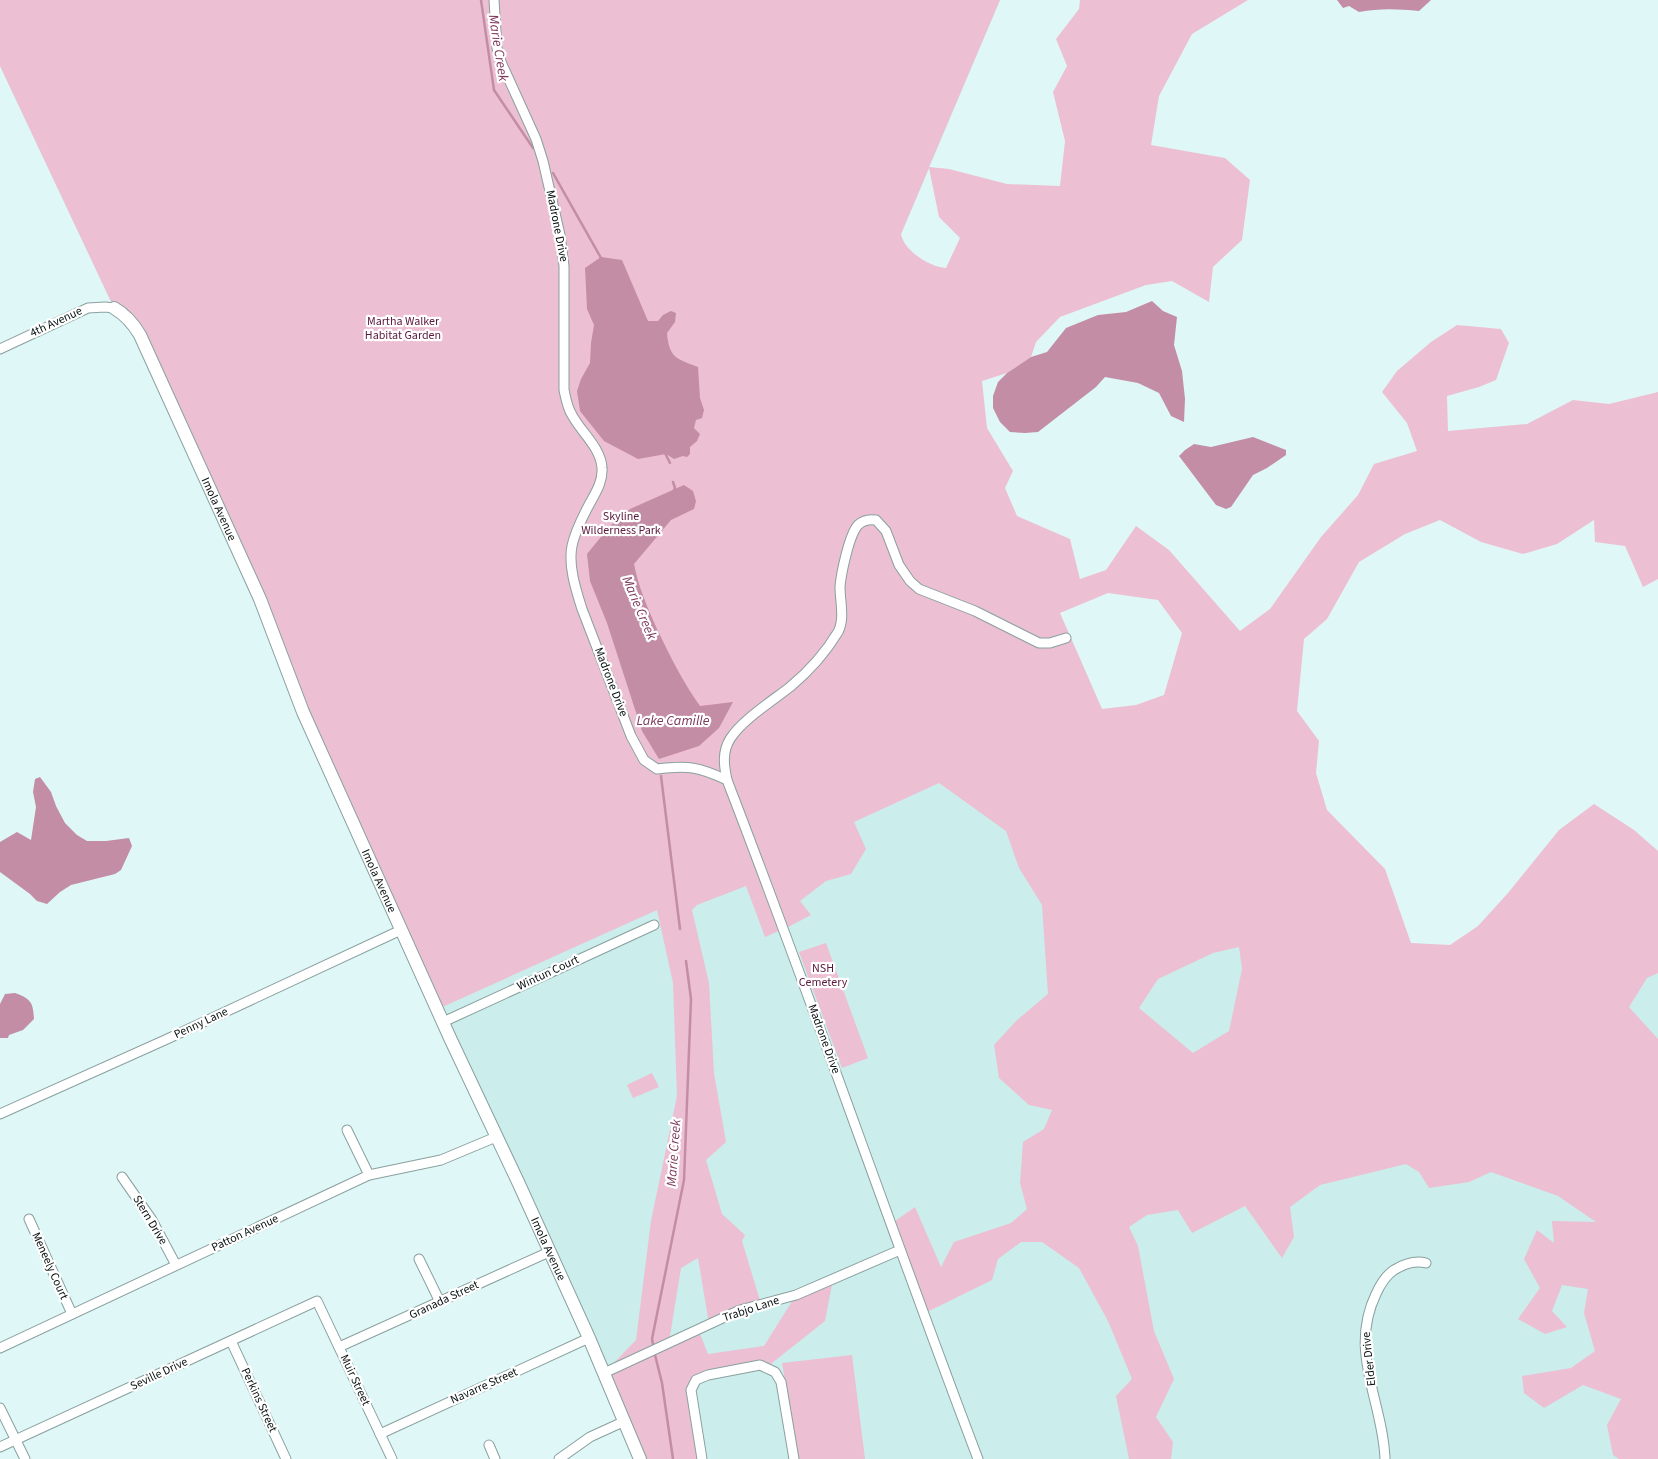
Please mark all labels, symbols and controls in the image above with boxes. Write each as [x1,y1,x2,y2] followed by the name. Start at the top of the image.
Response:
[483,13,513,83] water label: Marie Creek
[542,189,572,263] street label: Madrone Drive
[27,302,85,342] street label: 4th Avenue
[365,313,441,344] park label: Martha Walker Habitat Garden
[197,474,241,544] street label: Imola Avenue
[581,508,661,539] park label: Skyline Wilderness Park
[617,573,662,643] water label: Marie Creek
[590,645,632,719] street label: Madrone Drive
[636,711,710,731] water label: Lake Camille
[357,846,401,915] street label: Imola Avenue
[514,951,582,995] street label: Wintun Court
[799,960,848,991] park label: NSH Cemetery
[804,1002,844,1076] street label: Madrone Drive
[171,1003,231,1043] street label: Penny Lane
[662,1118,686,1187] water label: Marie Creek
[129,1192,171,1248] street label: Stern Drive
[209,1210,281,1256] street label: Patton Avenue
[527,1214,570,1283] street label: Imola Avenue
[28,1230,72,1302] street label: Meneely Court
[406,1276,482,1324] street label: Granada Street
[720,1292,782,1326] street label: Trabjo Lane
[1358,1331,1380,1387] street label: Elder Drive
[336,1352,374,1408] street label: Muir Street
[128,1353,190,1395] street label: Seville Drive
[448,1364,520,1408] street label: Navarre Street
[237,1365,281,1435] street label: Perkins Street

